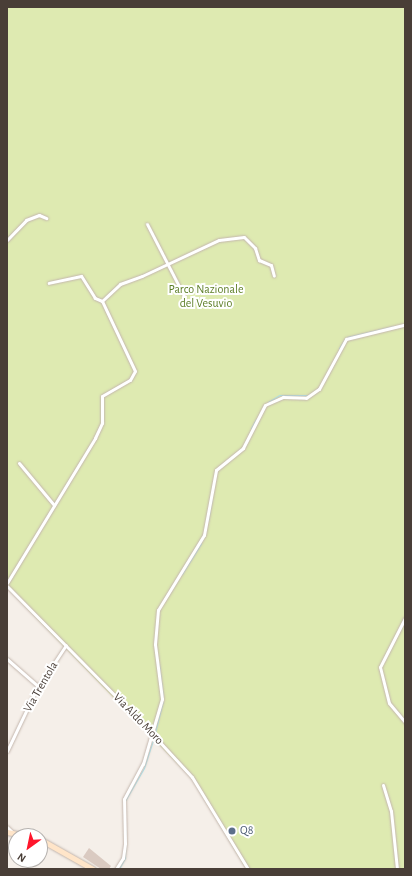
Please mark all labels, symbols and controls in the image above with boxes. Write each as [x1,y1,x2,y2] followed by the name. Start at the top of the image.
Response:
[168,283,244,311] park label: Parco Nazionale del Vesuvio
[21,659,61,715] street label: Via Trentola
[110,690,166,748] street label: Via Aldo Moro
[240,824,253,838] place label: Q8
[227,826,237,836] marker: Q8
[8,828,48,868] north arrow
[16,851,28,864] text: N

